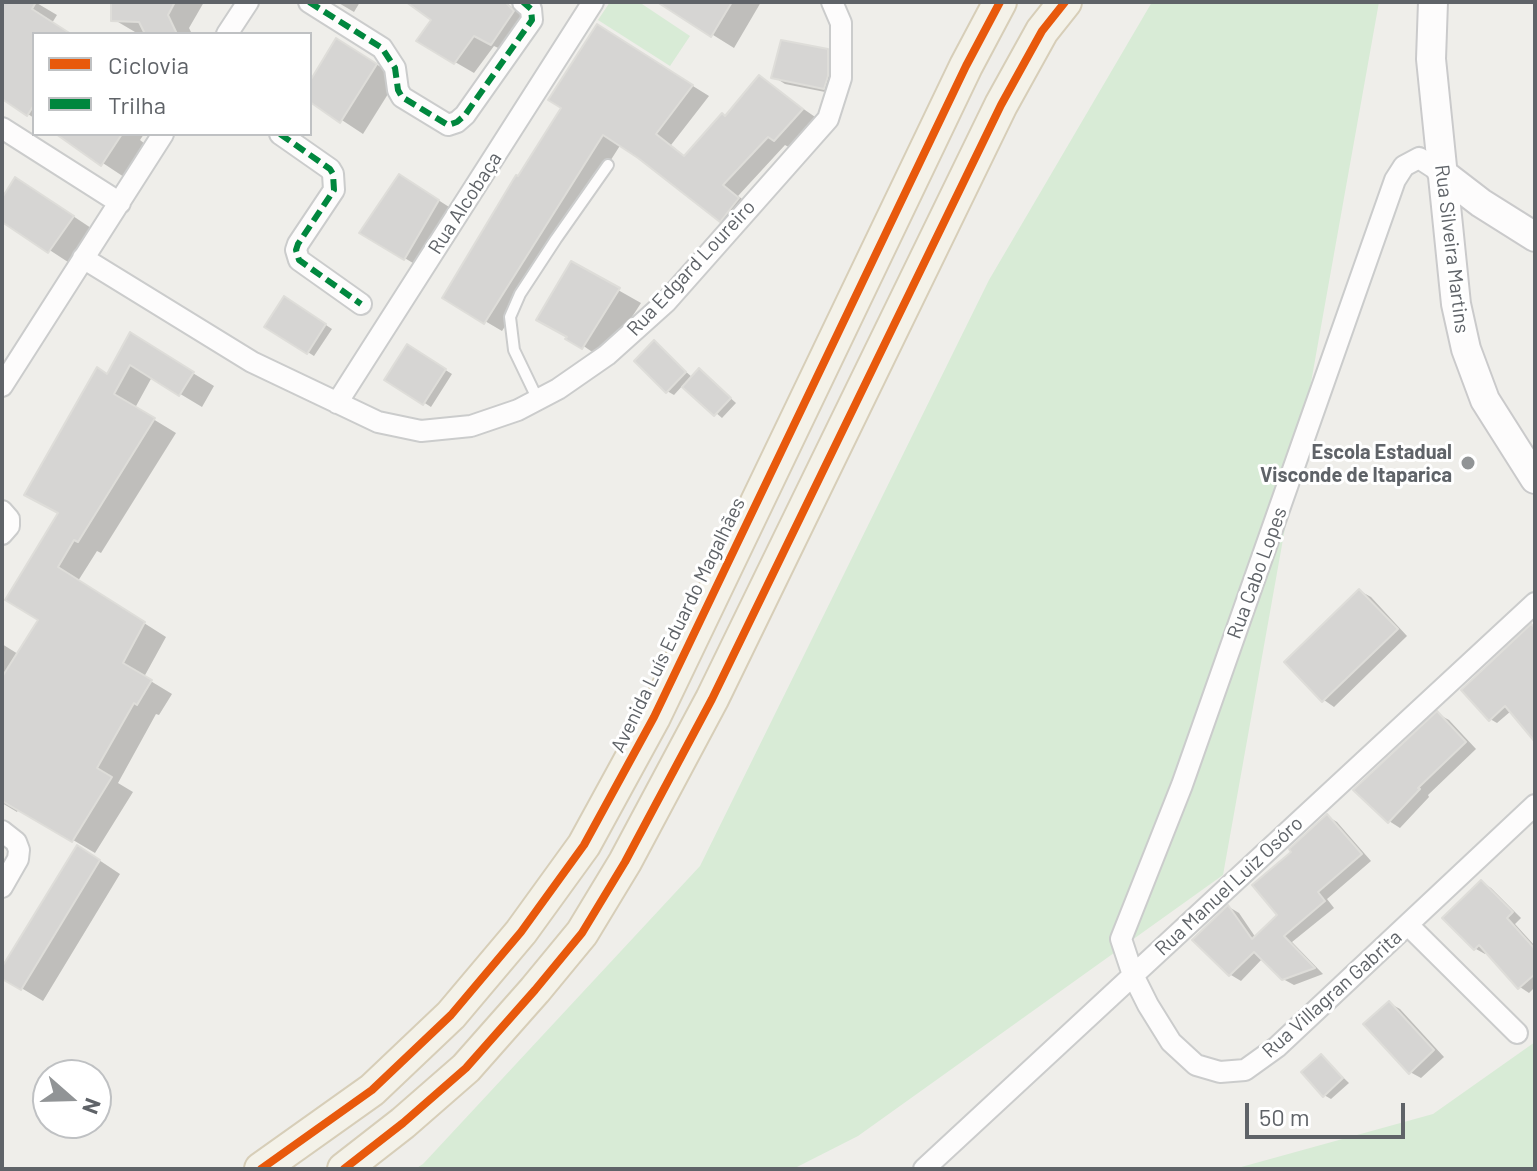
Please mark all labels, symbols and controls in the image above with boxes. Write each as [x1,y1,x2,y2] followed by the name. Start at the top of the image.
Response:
[32,32,312,136] legend
[108,50,189,79] text: Ciclovia
[108,90,166,119] text: Trilha
[423,147,507,259] street label: Rua Alcobaça
[1430,163,1474,335] street label: Rua Silveira Martins
[622,195,760,341] street label: Rua Edgard Loureiro
[1260,440,1452,487] place label: Escola Estadual Visconde de Itaparica
[1459,454,1477,472] marker: Escola Estadual Visconde de Itaparica
[606,494,750,756] street label: Avenida Luís Eduardo Magalhães
[1222,504,1292,642] street label: Rua Cabo Lopes
[1150,811,1308,961] street label: Rua Manuel Luiz Osóro
[1257,925,1407,1063] street label: Rua Villagran Gabrita
[32,1059,112,1139] north arrow
[1249,1087,1409,1137] scale bar
[78,1095,107,1118] text: N
[1259,1102,1310,1131] text: 50 m

